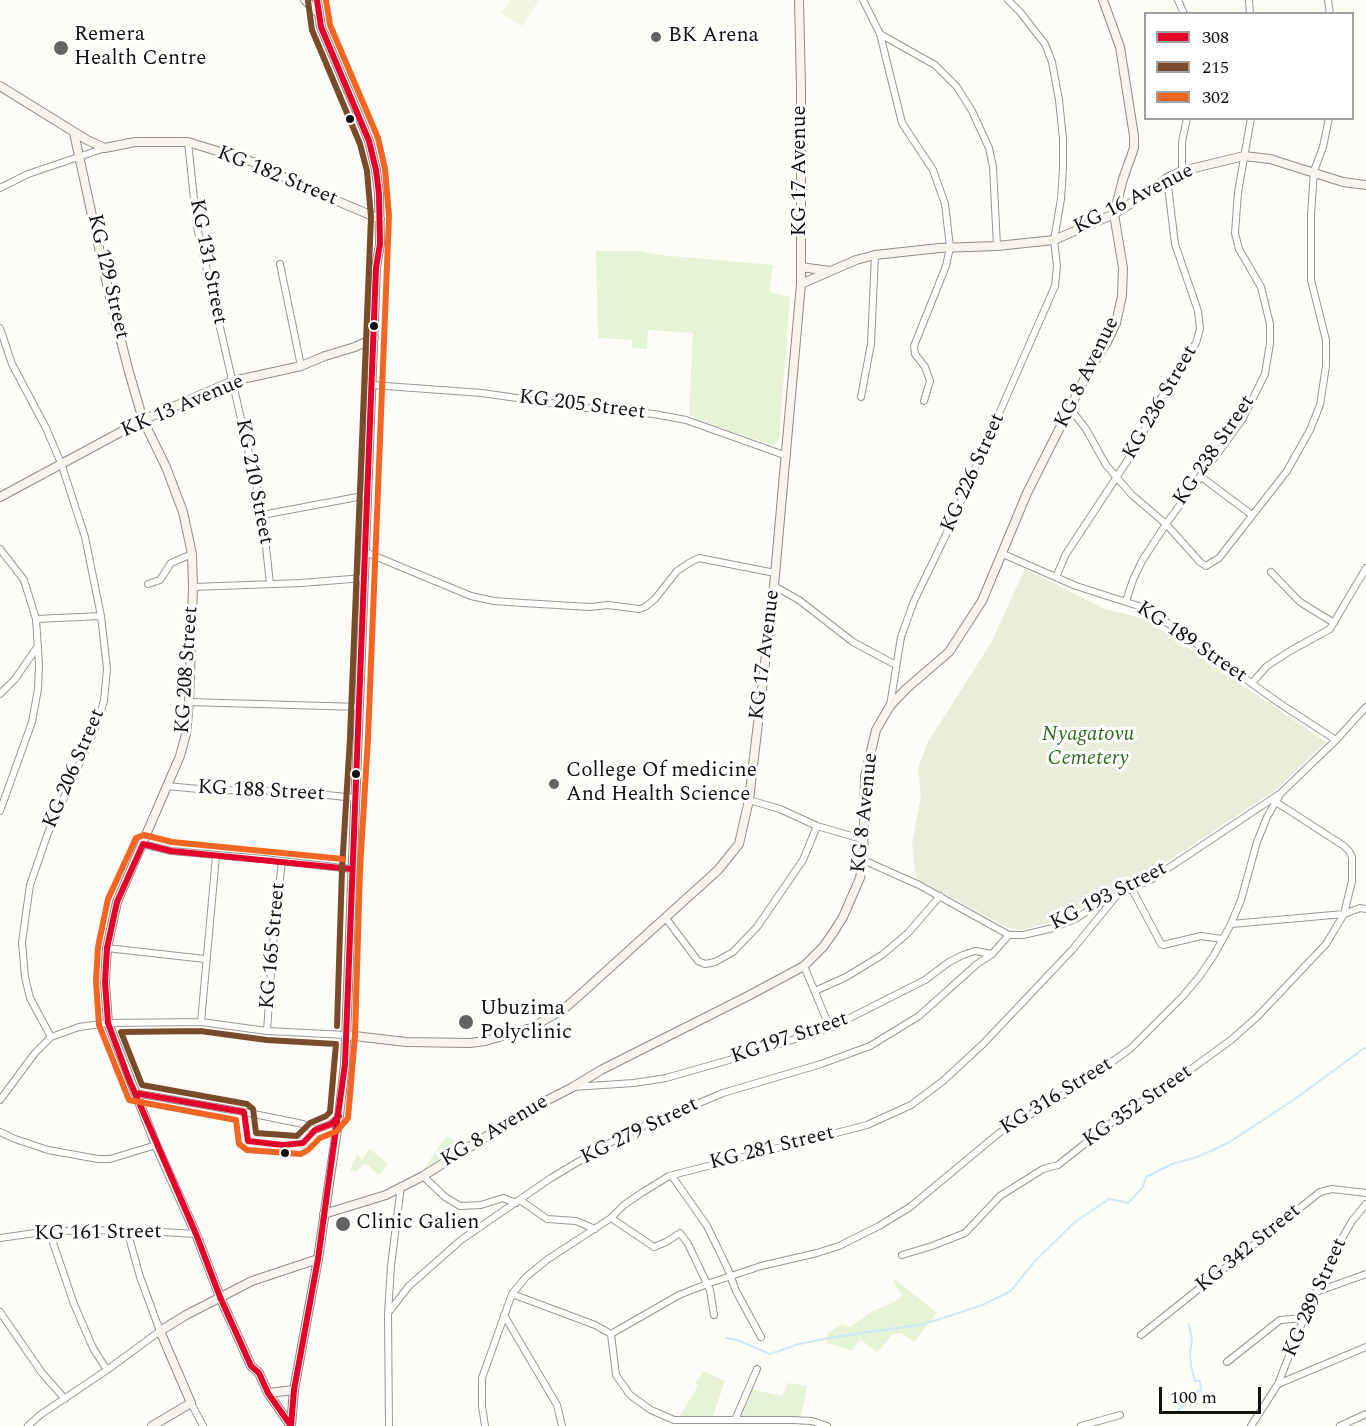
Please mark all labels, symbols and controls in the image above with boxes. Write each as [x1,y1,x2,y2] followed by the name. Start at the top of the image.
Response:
[1144,12,1354,120] legend
[74,23,206,73] place label: Remera Health Centre
[668,24,759,50] place label: BK Arena
[1202,24,1229,51] text: 308
[649,30,663,44] marker: BK Arena
[52,39,70,57] marker: Remera Health Centre
[1202,54,1229,81] text: 215
[1202,84,1229,111] text: 302
[788,105,814,237] street label: KG 17 Avenue
[344,113,356,125] unlabelled marker
[213,141,341,213] street label: KG 182 Street
[1070,159,1198,241] street label: KG 16 Avenue
[182,197,232,327] street label: KG 131 Street
[80,212,134,342] street label: KG 129 Street
[1050,313,1126,433] street label: KG 8 Avenue
[368,320,380,332] unlabelled marker
[1118,341,1204,465] street label: KG 236 Street
[118,370,248,444] street label: KK 13 Avenue
[517,386,647,426] street label: KG 205 Street
[1169,391,1261,511] street label: KG 238 Street
[937,410,1011,536] street label: KG 226 Street
[228,417,278,547] street label: KG 210 Street
[745,588,787,722] street label: KG 17 Avenue
[1131,597,1251,689] street label: KG 189 Street
[171,606,205,734] street label: KG 208 Street
[38,705,112,833] street label: KG 206 Street
[1042,723,1134,773] park label: Nyagatovu Cemetery
[847,752,885,874] street label: KG 8 Avenue
[566,759,757,809] place label: College Of medicine And Health Science
[350,768,362,780] unlabelled marker
[197,776,325,808] street label: KG 188 Street
[547,777,561,791] marker: College Of medicine And Health Science
[1046,857,1172,937] street label: KG 193 Street
[256,881,292,1011] street label: KG 165 Street
[480,997,572,1047] place label: Ubuzima Polyclinic
[728,1007,852,1071] street label: KG197 Street
[457,1013,475,1031] marker: Ubuzima Polyclinic
[996,1053,1118,1141] street label: KG 316 Street
[1079,1060,1197,1154] street label: KG 352 Street
[437,1090,553,1174] street label: KG 8 Avenue
[577,1093,703,1171] street label: KG 279 Street
[707,1121,837,1177] street label: KG 281 Street
[279,1147,291,1159] unlabelled marker
[1192,1199,1306,1299] street label: KG 342 Street
[356,1211,479,1237] place label: Clinic Galien
[334,1215,352,1233] marker: Clinic Galien
[34,1220,162,1248] street label: KG 161 Street
[1279,1235,1353,1361] street label: KG 289 Street
[1162,1375,1264,1413] scale bar
[1170,1384,1217,1411] text: 100 m

